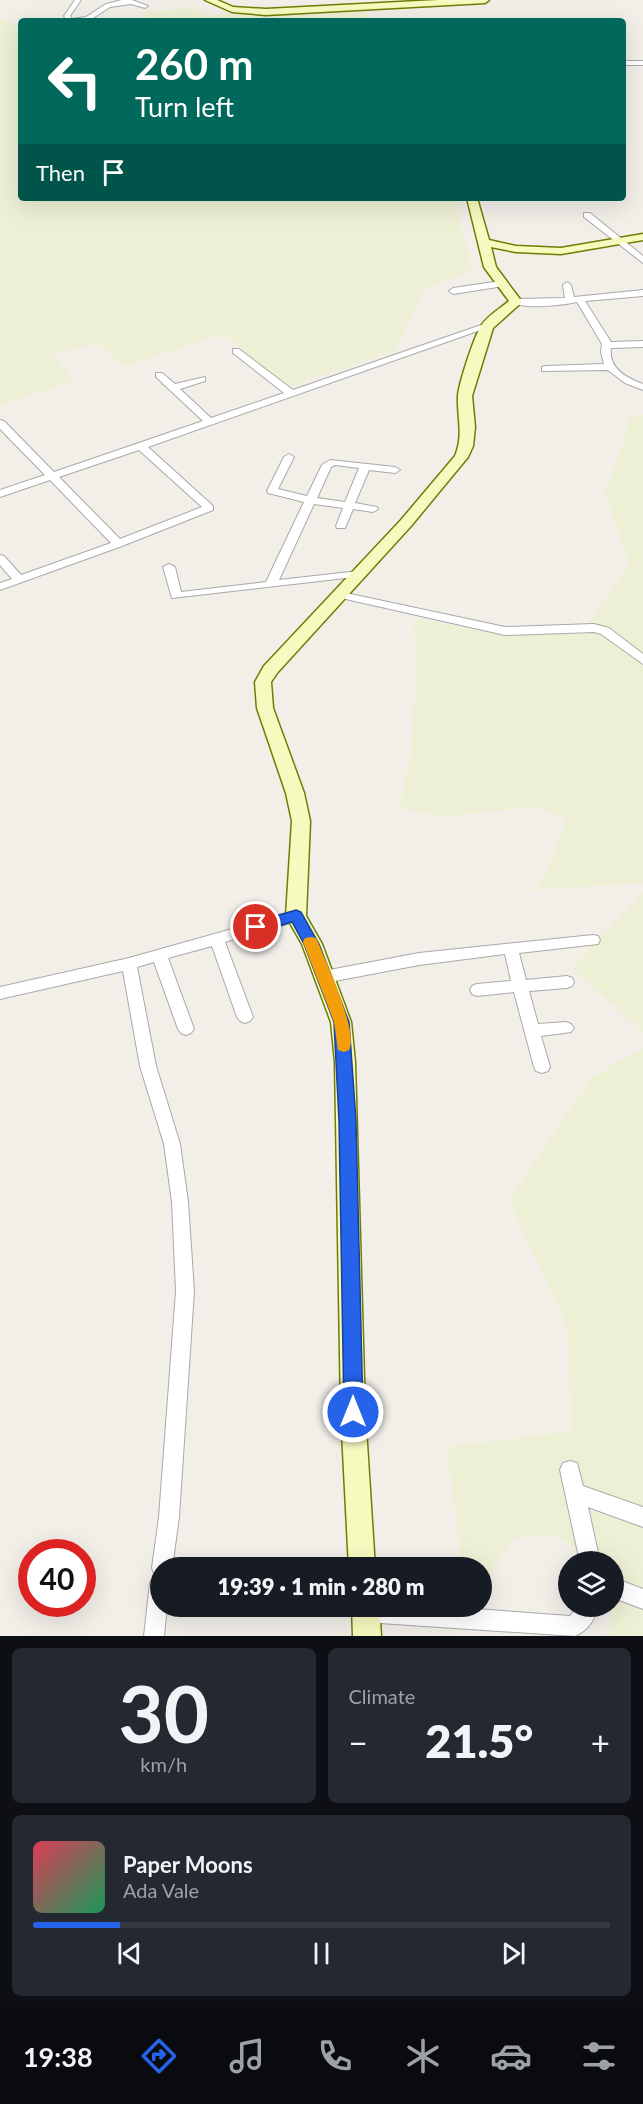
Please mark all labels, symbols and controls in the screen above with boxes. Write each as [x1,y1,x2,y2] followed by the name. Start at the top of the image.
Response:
[135,39,253,89] text: 260 m
[36,42,114,120] icon: left
[135,90,234,123] text: Turn left
[97,156,130,189] icon: arrive
[36,159,85,186] text: Then
[230,901,281,952] pin
[239,910,272,943] icon: arrive
[321,1380,385,1444] position arrow
[18,1539,96,1617] speed limit sign: 40
[558,1551,624,1617] map controls
[558,1551,624,1617] button: layers
[218,1573,424,1600] text: 19:39 · 1 min · 280 m
[119,1666,209,1760] text: 30
[349,1684,415,1708] text: Climate
[425,1714,533,1768] text: 21.5°
[349,1722,368,1762] text: −
[591,1722,610,1762] text: +
[140,1752,187,1776] text: km/h
[123,1851,253,1878] text: Paper Moons
[123,1878,199,1902] text: Ada Vale
[113,1937,146,1970] icon: previous
[305,1937,338,1970] icon: pause
[497,1937,530,1970] icon: next
[138,2035,180,2077] icon: directions
[226,2035,268,2077] icon: music
[314,2035,356,2077] icon: phone
[402,2035,444,2077] icon: climate
[490,2035,532,2077] icon: car
[578,2035,620,2077] icon: filters
[23,2040,93,2073] text: 19:38

